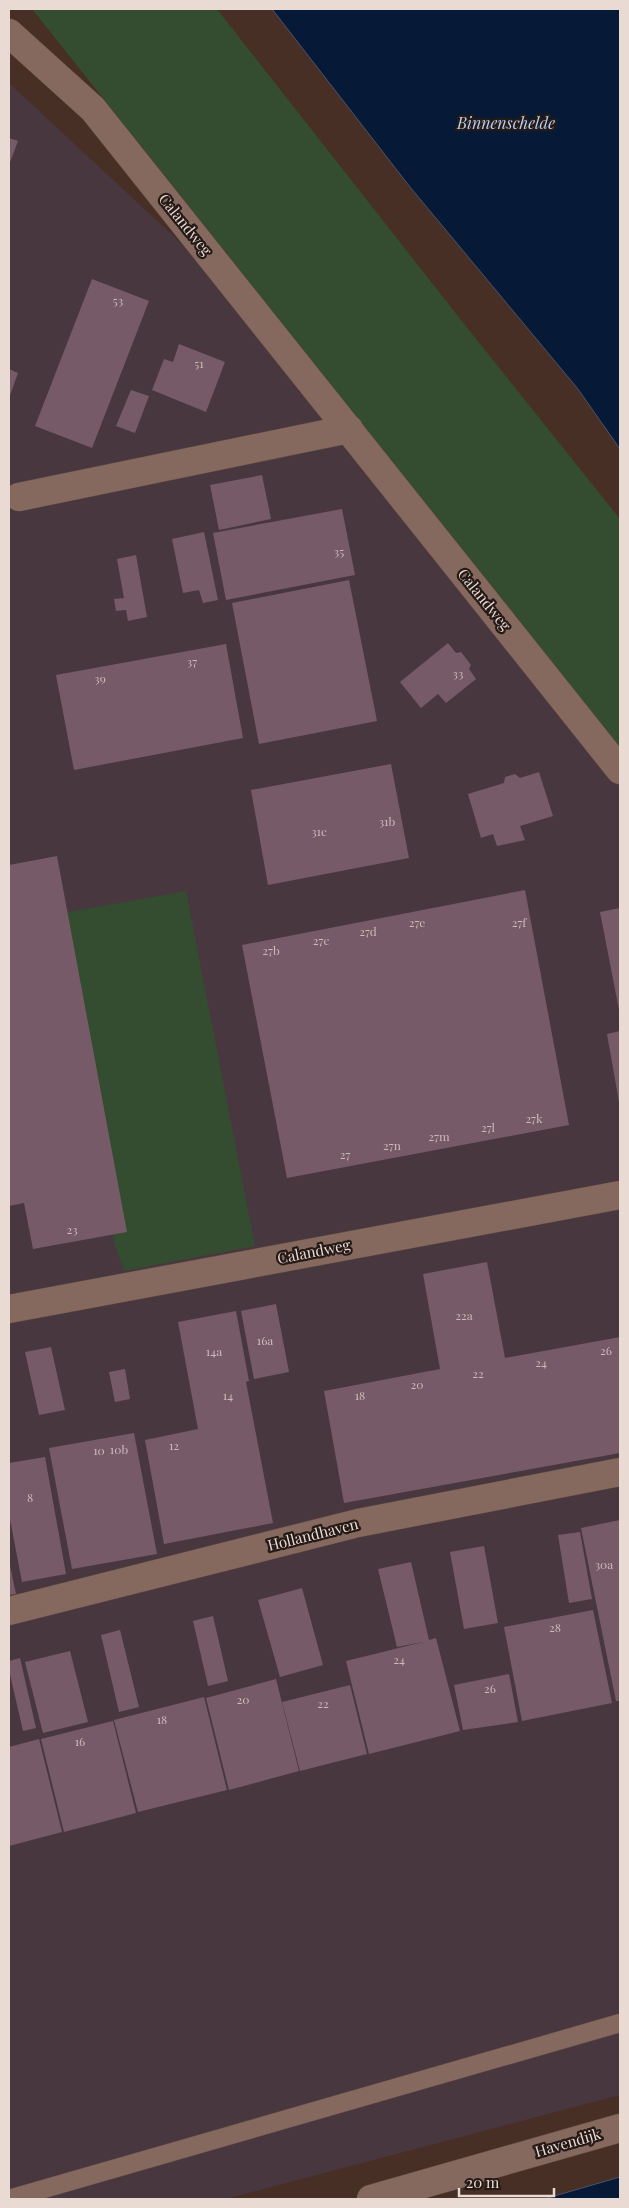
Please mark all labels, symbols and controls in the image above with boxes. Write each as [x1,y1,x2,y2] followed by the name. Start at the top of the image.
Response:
[456,112,555,133] water label: Binnenschelde
[155,189,217,260] street label: Calandweg
[113,292,123,308] house number: 53
[194,355,204,371] house number: 51
[334,543,344,559] house number: 35
[454,564,516,635] street label: Calandweg
[187,653,197,669] house number: 37
[453,665,463,681] house number: 33
[94,670,106,686] house number: 39
[379,813,396,829] house number: 31b
[311,823,327,839] house number: 31c
[409,914,425,930] house number: 27e
[512,914,527,930] house number: 27f
[359,923,377,939] house number: 27d
[313,932,329,948] house number: 27c
[262,942,280,958] house number: 27b
[525,1110,543,1126] house number: 27k
[481,1119,496,1135] house number: 27l
[428,1128,450,1144] house number: 27m
[383,1137,401,1153] house number: 27n
[340,1146,350,1162] house number: 27
[66,1221,78,1237] house number: 23
[276,1234,352,1268] street label: Calandweg
[455,1307,473,1323] house number: 22a
[257,1332,273,1348] house number: 16a
[600,1342,612,1358] house number: 26
[206,1343,222,1359] house number: 14a
[535,1354,547,1370] house number: 24
[472,1365,484,1381] house number: 22
[411,1376,423,1392] house number: 20
[223,1387,233,1403] house number: 14
[355,1387,365,1403] house number: 18
[169,1437,179,1453] house number: 12
[110,1441,128,1457] house number: 10b
[93,1442,105,1458] house number: 10
[27,1489,33,1505] house number: 8
[265,1513,360,1555] street label: Hollandhaven
[595,1556,613,1572] house number: 30a
[549,1619,561,1635] house number: 28
[393,1651,405,1667] house number: 24
[484,1680,496,1696] house number: 26
[237,1691,249,1707] house number: 20
[317,1695,329,1711] house number: 22
[157,1711,167,1727] house number: 18
[75,1733,85,1749] house number: 16
[532,2123,604,2161] street label: Havendijk
[459,2166,554,2198] scale bar
[466,2172,500,2192] text: 20 m

